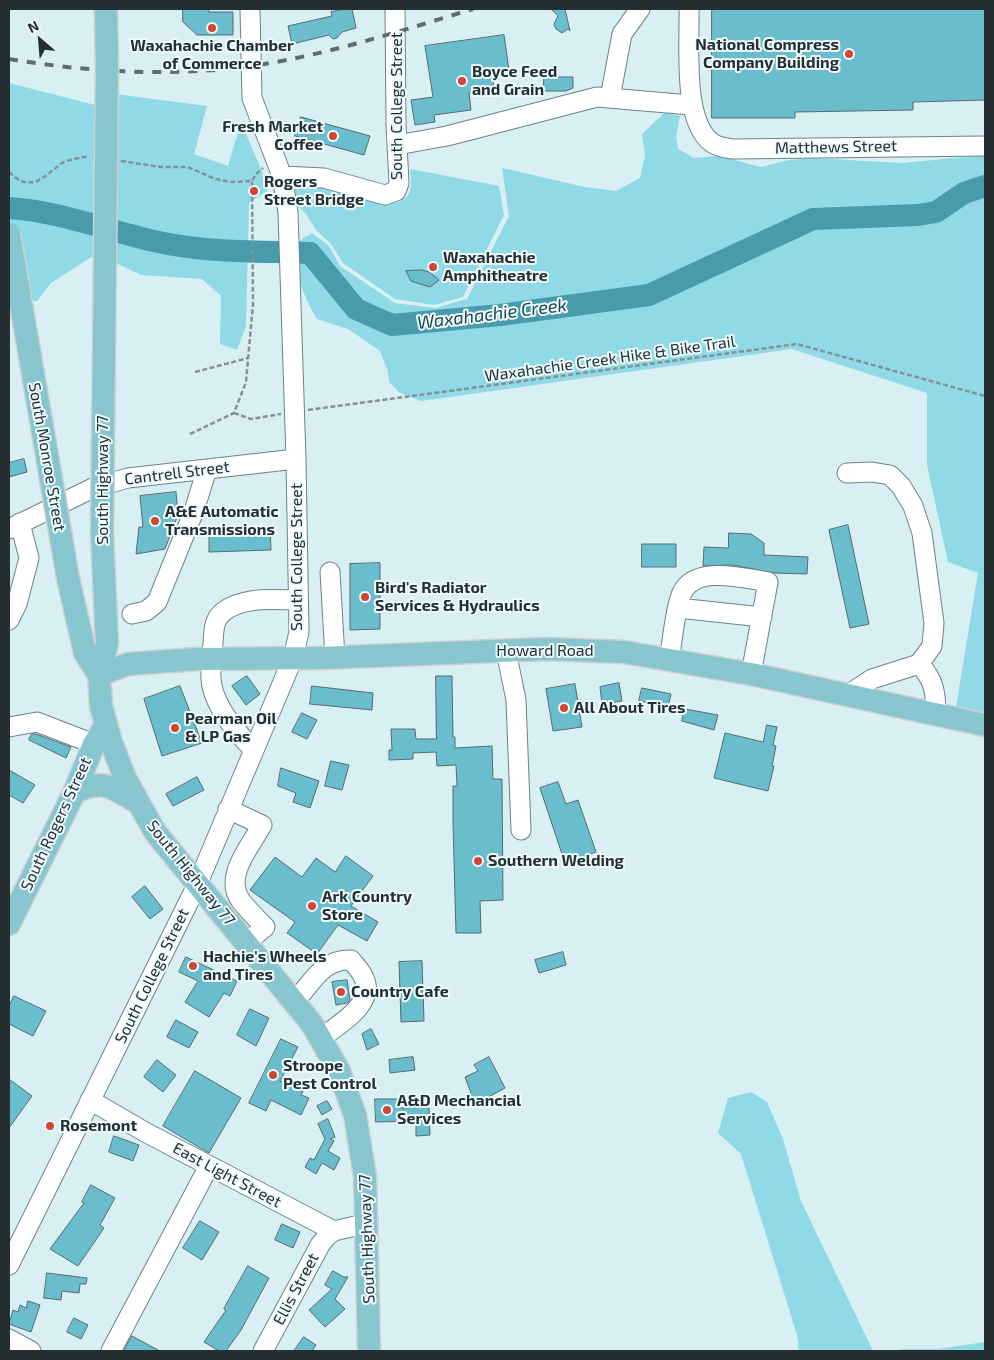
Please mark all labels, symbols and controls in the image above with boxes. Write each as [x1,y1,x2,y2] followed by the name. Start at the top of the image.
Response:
[15,15,65,65] north arrow
[25,16,41,36] text: N
[206,22,218,34] marker: Waxahachie Chamber of Commerce
[387,32,407,180] street label: South College Street
[695,35,839,73] place label: National Compress Company Building
[130,36,294,74] place label: Waxahachie Chamber of Commerce
[843,48,855,60] marker: National Compress Company Building
[472,62,557,100] place label: Boyce Feed and Grain
[456,75,468,87] marker: Boyce Feed and Grain
[222,117,323,155] place label: Fresh Market Coffee
[327,130,339,142] marker: Fresh Market Coffee
[775,136,897,158] street label: Matthews Street
[264,172,364,210] place label: Rogers Street Bridge
[248,185,260,197] marker: Rogers Street Bridge
[443,248,548,286] place label: Waxahachie Amphitheatre
[427,261,439,273] marker: Waxahachie Amphitheatre
[416,294,568,334] water label: Waxahachie Creek
[483,332,737,386] street label: Waxahachie Creek Hike & Bike Trail
[24,381,70,533] street label: South Monroe Street
[93,415,113,545] street label: South Highway 77
[123,457,231,489] street label: Cantrell Street
[287,483,307,631] street label: South College Street
[165,502,279,540] place label: A&E Automatic Transmissions
[149,515,161,527] marker: A&E Automatic Transmissions
[375,578,540,616] place label: Bird's Radiator Services & Hydraulics
[359,591,371,603] marker: Bird's Radiator Services & Hydraulics
[496,641,594,661] street label: Howard Road
[574,698,686,718] place label: All About Tires
[558,702,570,714] marker: All About Tires
[185,709,277,747] place label: Pearman Oil & LP Gas
[169,722,181,734] marker: Pearman Oil & LP Gas
[17,754,95,894] street label: South Rogers Street
[143,817,239,929] street label: South Highway 77
[488,851,624,871] place label: Southern Welding
[472,855,484,867] marker: Southern Welding
[322,887,412,925] place label: Ark Country Store
[306,900,318,912] marker: Ark Country Store
[111,905,193,1047] street label: South College Street
[203,947,327,985] place label: Hachie's Wheels and Tires
[187,960,199,972] marker: Hachie's Wheels and Tires
[351,982,449,1002] place label: Country Cafe
[335,986,347,998] marker: Country Cafe
[283,1056,377,1094] place label: Stroope Pest Control
[267,1069,279,1081] marker: Stroope Pest Control
[397,1091,521,1129] place label: A&D Mechancial Services
[381,1104,393,1116] marker: A&D Mechancial Services
[60,1116,137,1136] place label: Rosemont
[44,1120,56,1132] marker: Rosemont
[169,1138,285,1212] street label: East Light Street
[355,1174,379,1304] street label: South Highway 77
[269,1250,323,1328] street label: Ellis Street

